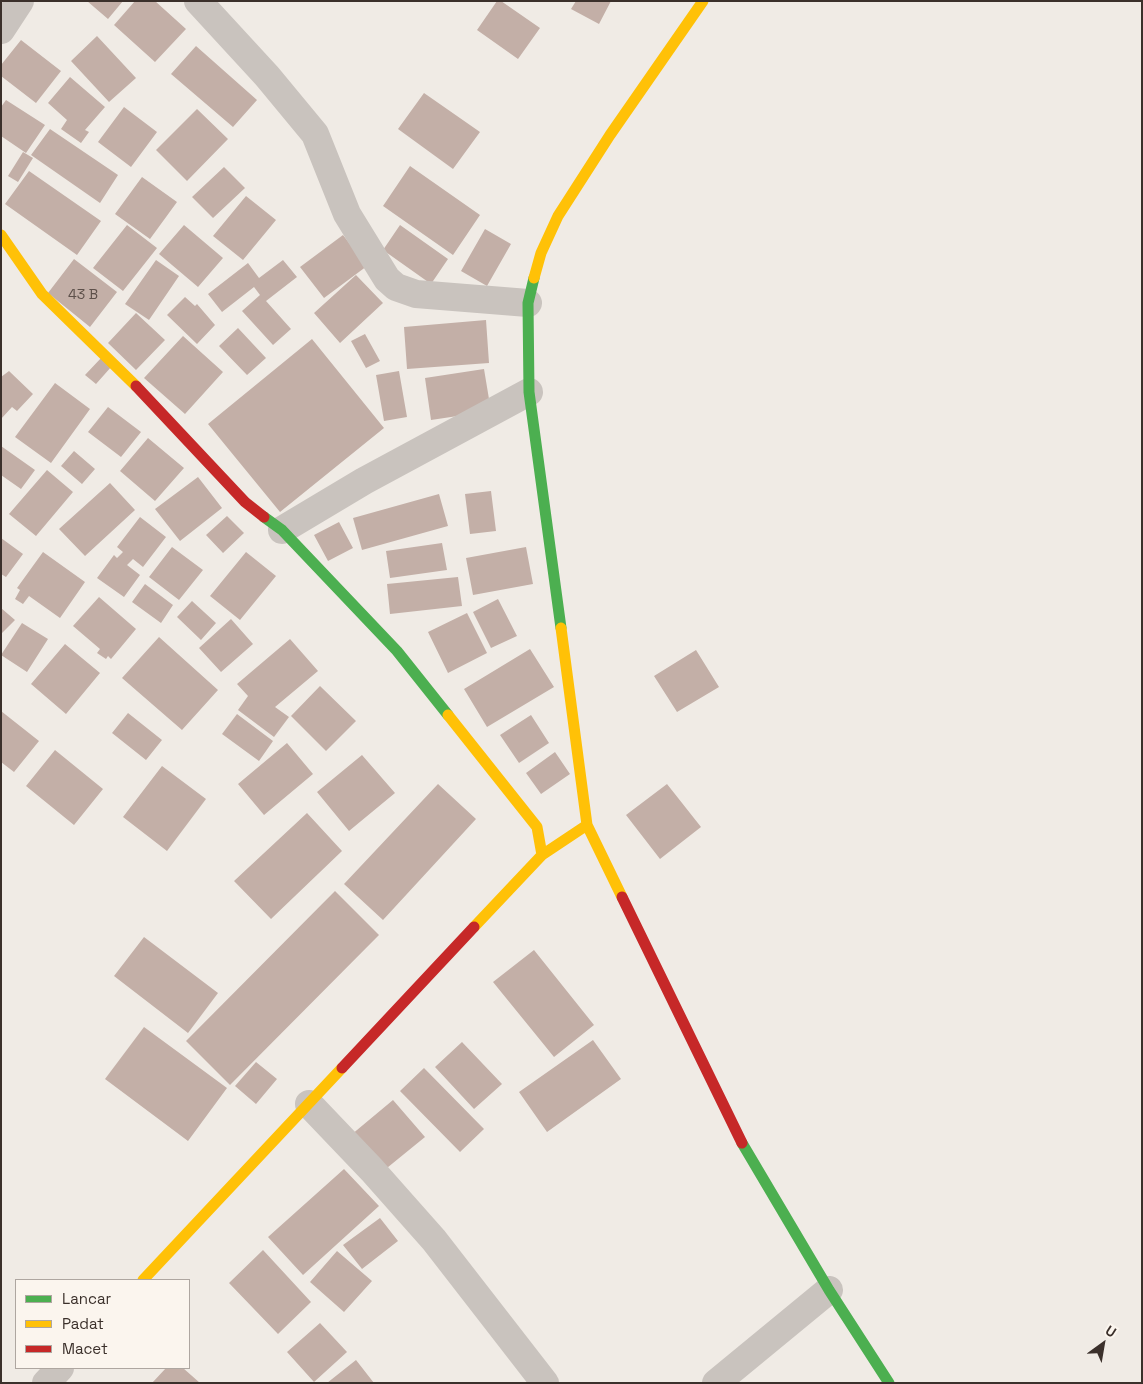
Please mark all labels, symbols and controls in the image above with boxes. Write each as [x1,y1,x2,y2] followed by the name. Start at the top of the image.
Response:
[68,287,98,303] house number: 43 B
[15,1279,190,1369] legend
[62,1289,111,1308] text: Lancar
[62,1314,104,1333] text: Padat
[1078,1319,1128,1369] north arrow
[1102,1321,1120,1341] text: U
[62,1339,108,1358] text: Macet

